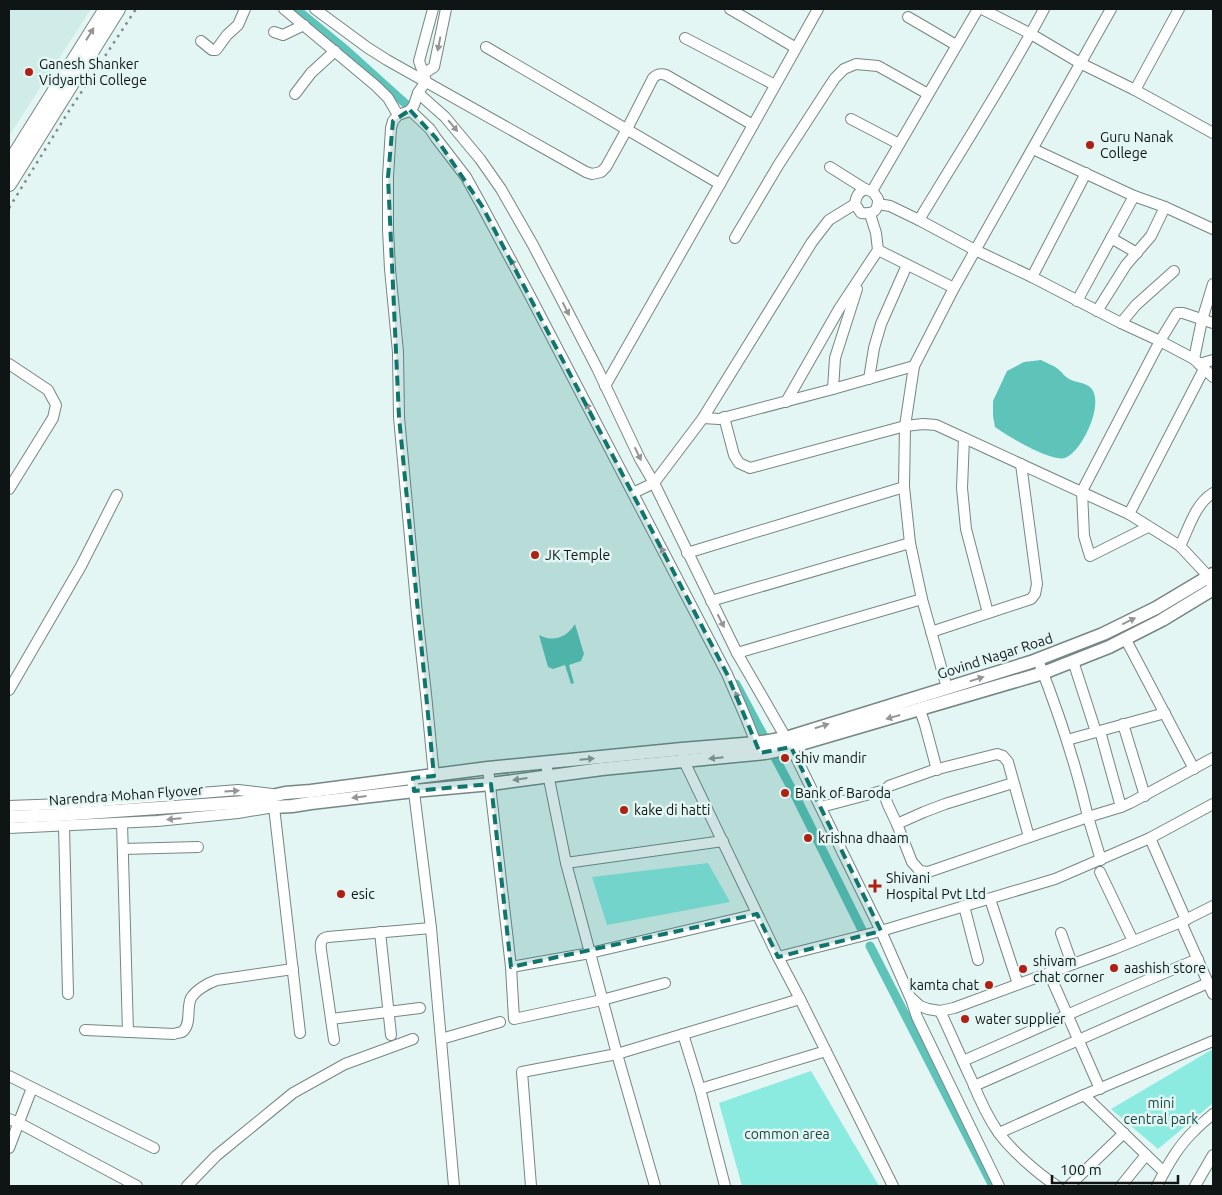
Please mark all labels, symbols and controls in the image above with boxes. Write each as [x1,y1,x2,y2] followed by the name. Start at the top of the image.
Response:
[85,27,95,40] one-way arrow
[434,37,442,53] one-way arrow
[39,56,147,88] place label: Ganesh Shanker Vidyarthi College
[23,66,35,78] marker: Ganesh Shanker Vidyarthi College
[448,120,459,133] one-way arrow
[1100,129,1173,161] place label: Guru Nanak College
[1084,139,1096,151] marker: Guru Nanak College
[510,258,518,273] one-way arrow
[562,301,570,316] one-way arrow
[585,402,593,417] one-way arrow
[634,447,642,461] one-way arrow
[660,546,668,561] one-way arrow
[545,547,610,563] place label: JK Temple
[529,549,541,561] marker: JK Temple
[717,614,725,629] one-way arrow
[1122,617,1136,625] one-way arrow
[935,630,1055,682] street label: Govind Nagar Road
[970,674,985,682] one-way arrow
[734,690,742,705] one-way arrow
[886,714,901,722] one-way arrow
[814,722,829,730] one-way arrow
[795,750,867,766] place label: shiv mandir
[779,752,791,764] marker: shiv mandir
[708,754,724,762] one-way arrow
[579,755,595,763] one-way arrow
[512,776,528,784] one-way arrow
[48,782,204,808] street label: Narendra Mohan Flyover
[795,785,891,801] place label: Bank of Baroda
[224,786,240,794] one-way arrow
[779,787,791,799] marker: Bank of Baroda
[350,793,366,801] one-way arrow
[634,802,710,818] place label: kake di hatti
[618,804,630,816] marker: kake di hatti
[165,815,181,823] one-way arrow
[818,830,909,846] place label: krishna dhaam
[802,832,814,844] marker: krishna dhaam
[886,870,986,902] place label: Shivani Hospital Pvt Ltd
[868,879,882,893] marker: Shivani Hospital Pvt Ltd
[351,886,375,902] place label: esic
[335,888,347,900] marker: esic
[1033,953,1105,985] place label: shivam chat corner
[1124,960,1206,976] place label: aashish store
[1108,962,1120,974] marker: aashish store
[1017,963,1029,975] marker: shivam chat corner
[910,977,979,993] place label: kamta chat
[983,979,995,991] marker: kamta chat
[975,1011,1066,1027] place label: water supplier
[959,1013,971,1025] marker: water supplier
[1124,1095,1198,1127] park label: mini central park
[744,1126,830,1142] park label: common area
[1052,1152,1178,1184] scale bar
[1060,1161,1102,1178] text: 100 m

